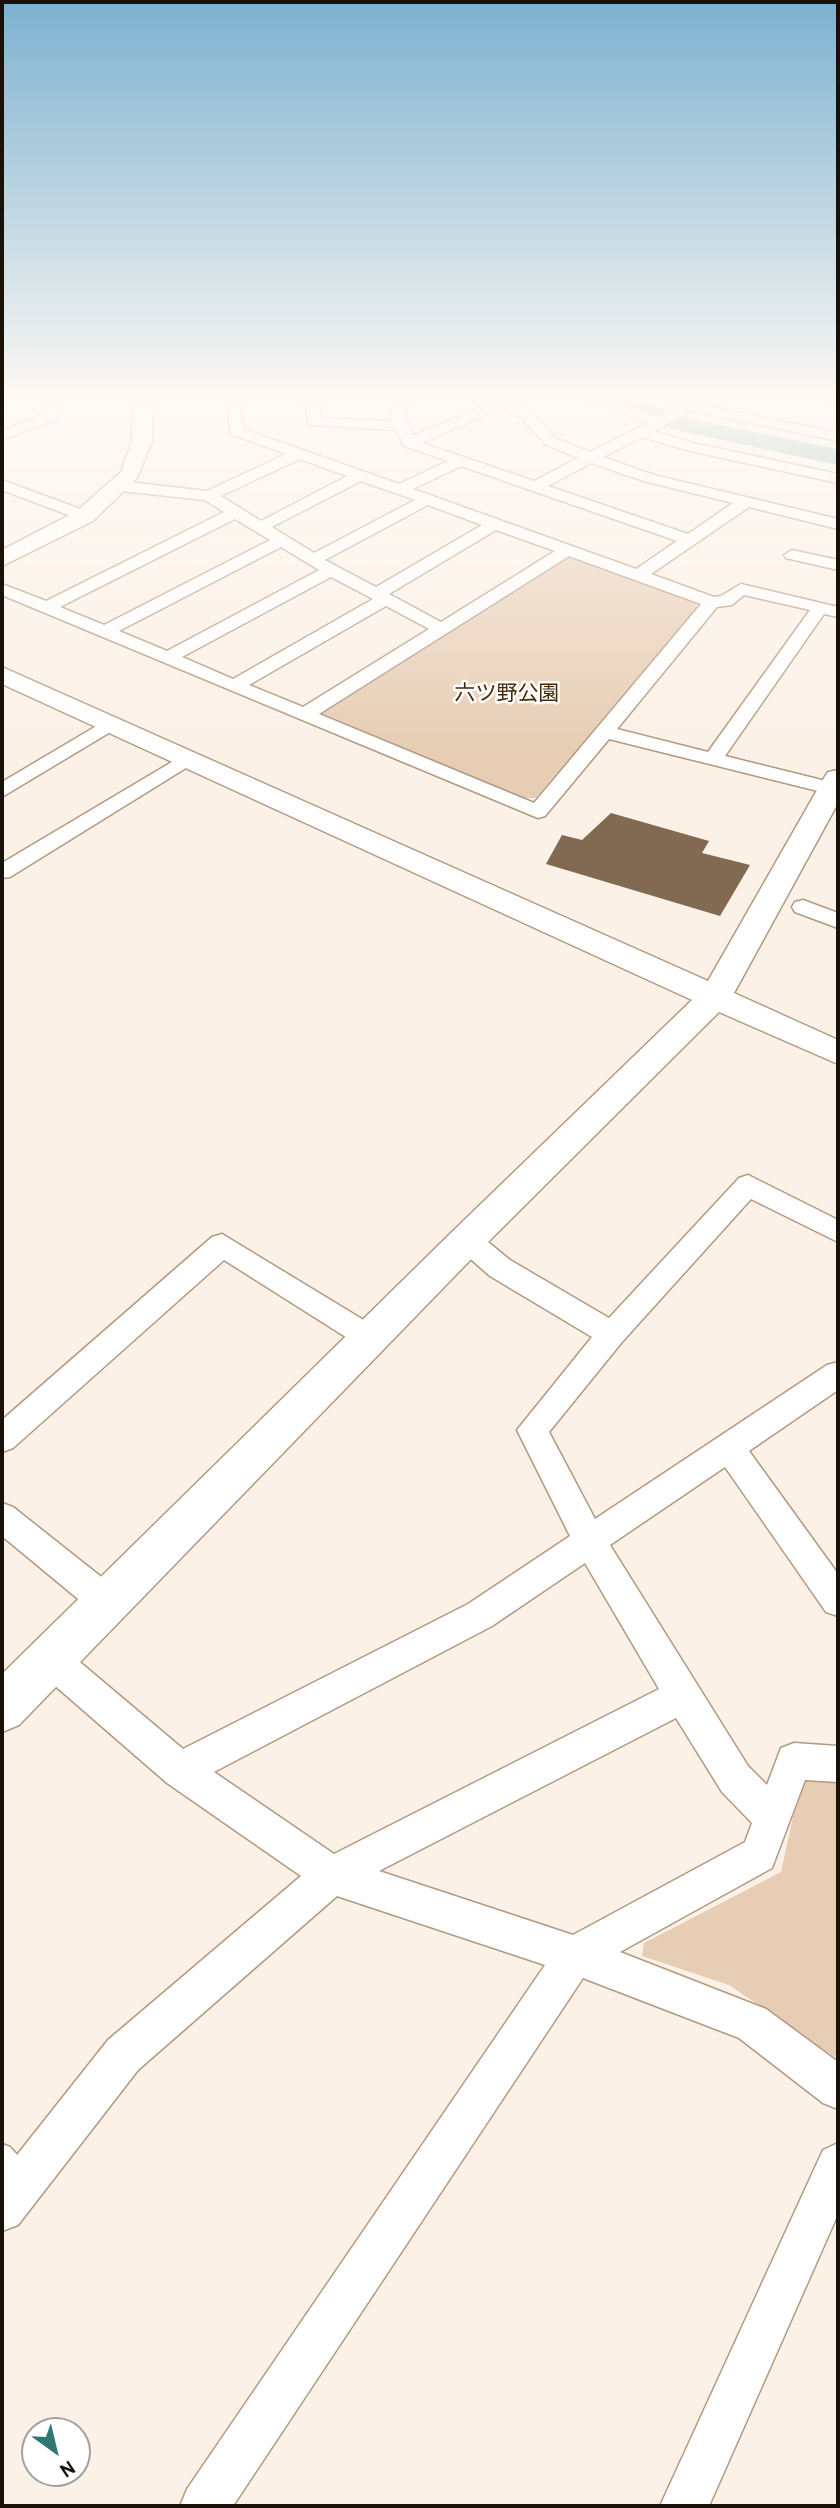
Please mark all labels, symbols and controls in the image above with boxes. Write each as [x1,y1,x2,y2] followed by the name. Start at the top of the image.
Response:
[455,683,559,709] park label: 六ツ野公園
[21,2417,91,2487] north arrow
[54,2454,79,2482] text: N

